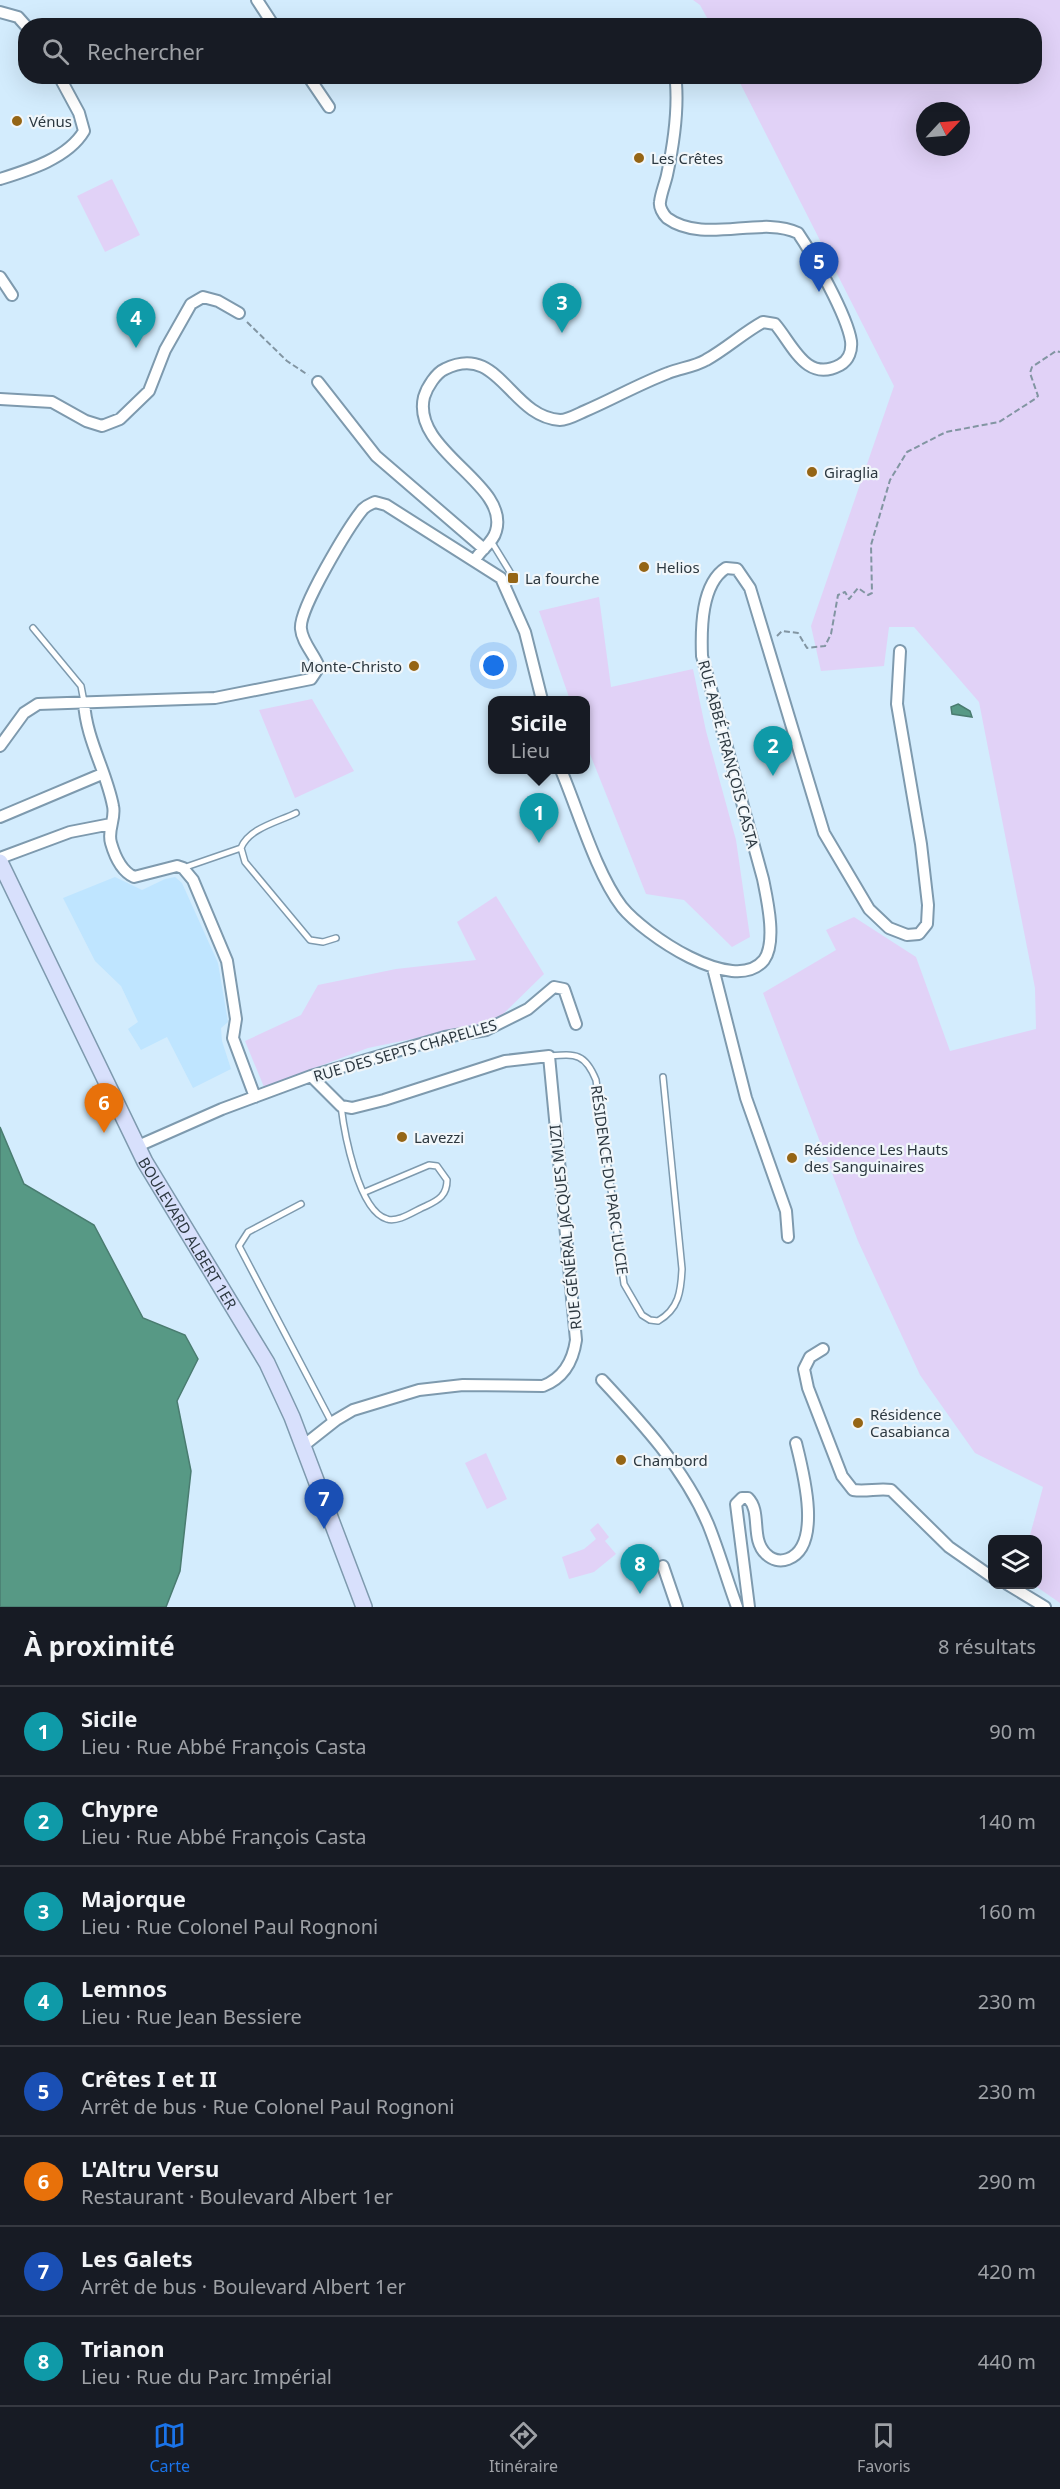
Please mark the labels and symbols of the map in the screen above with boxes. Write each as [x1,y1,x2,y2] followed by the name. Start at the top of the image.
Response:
[916,102,970,156] north arrow
[29,111,72,131] place label: Vénus
[10,114,24,128] marker: Vénus
[651,148,723,168] place label: Les Crêtes
[632,151,646,165] marker: Les Crêtes
[800,242,838,292] pin: 5
[542,284,582,333] pin: 3
[116,298,156,348] pin: 4
[824,462,878,482] place label: Giraglia
[805,465,819,479] marker: Giraglia
[656,557,700,577] place label: Helios
[637,560,651,574] marker: Helios
[525,568,600,588] place label: La fourche
[506,571,520,585] marker: La fourche
[479,651,508,680] your location
[301,656,402,676] place label: Monte-Christo
[694,658,764,851] street label: RUE ABBÉ FRANÇOIS CASTA
[407,659,421,673] marker: Monte-Christo
[754,726,792,776] pin: 2
[520,794,558,843] pin: 1
[311,1014,499,1086] street label: RUE DES SEPTS CHAPELLES
[84,1084,124,1133] pin: 6
[587,1084,633,1276] street label: RÉSIDENCE DU PARC LUCIE
[544,1123,586,1331] street label: RUE GÉNÉRAL JACQUES MUZI
[414,1127,464,1147] place label: Lavezzi
[395,1130,409,1144] marker: Lavezzi
[804,1139,948,1176] place label: Résidence Les Hauts des Sanguinaires
[785,1151,799,1165] marker: Résidence Les Hauts des Sanguinaires
[134,1153,242,1313] street label: BOULEVARD ALBERT 1ER
[870,1404,950,1441] place label: Résidence Casabianca
[851,1416,865,1430] marker: Résidence Casabianca
[633,1450,708,1470] place label: Chambord
[614,1453,628,1467] marker: Chambord
[304,1480,344,1529] pin: 7
[620,1544,660,1594] pin: 8

